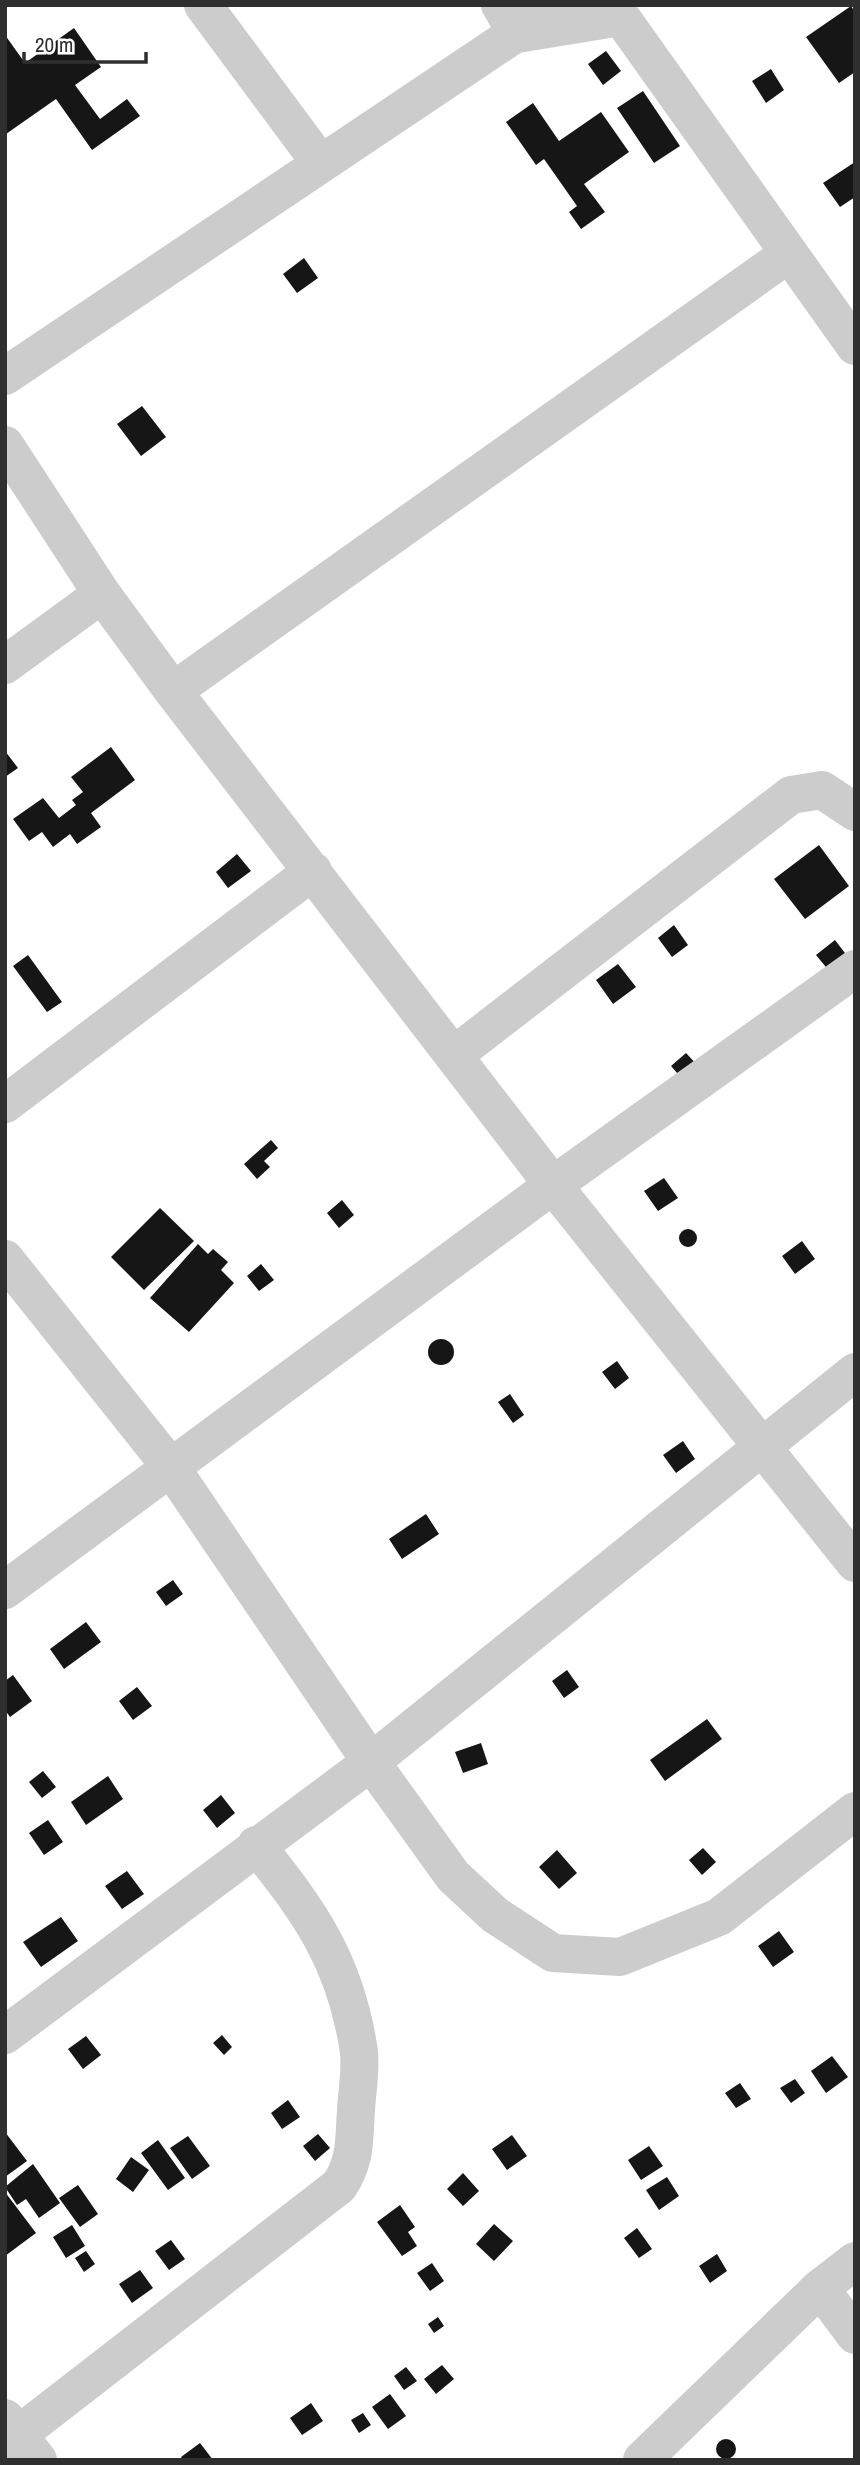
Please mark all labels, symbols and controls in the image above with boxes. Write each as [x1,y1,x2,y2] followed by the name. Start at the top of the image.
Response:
[24,21,147,65] scale bar
[35,30,73,59] text: 20 m

